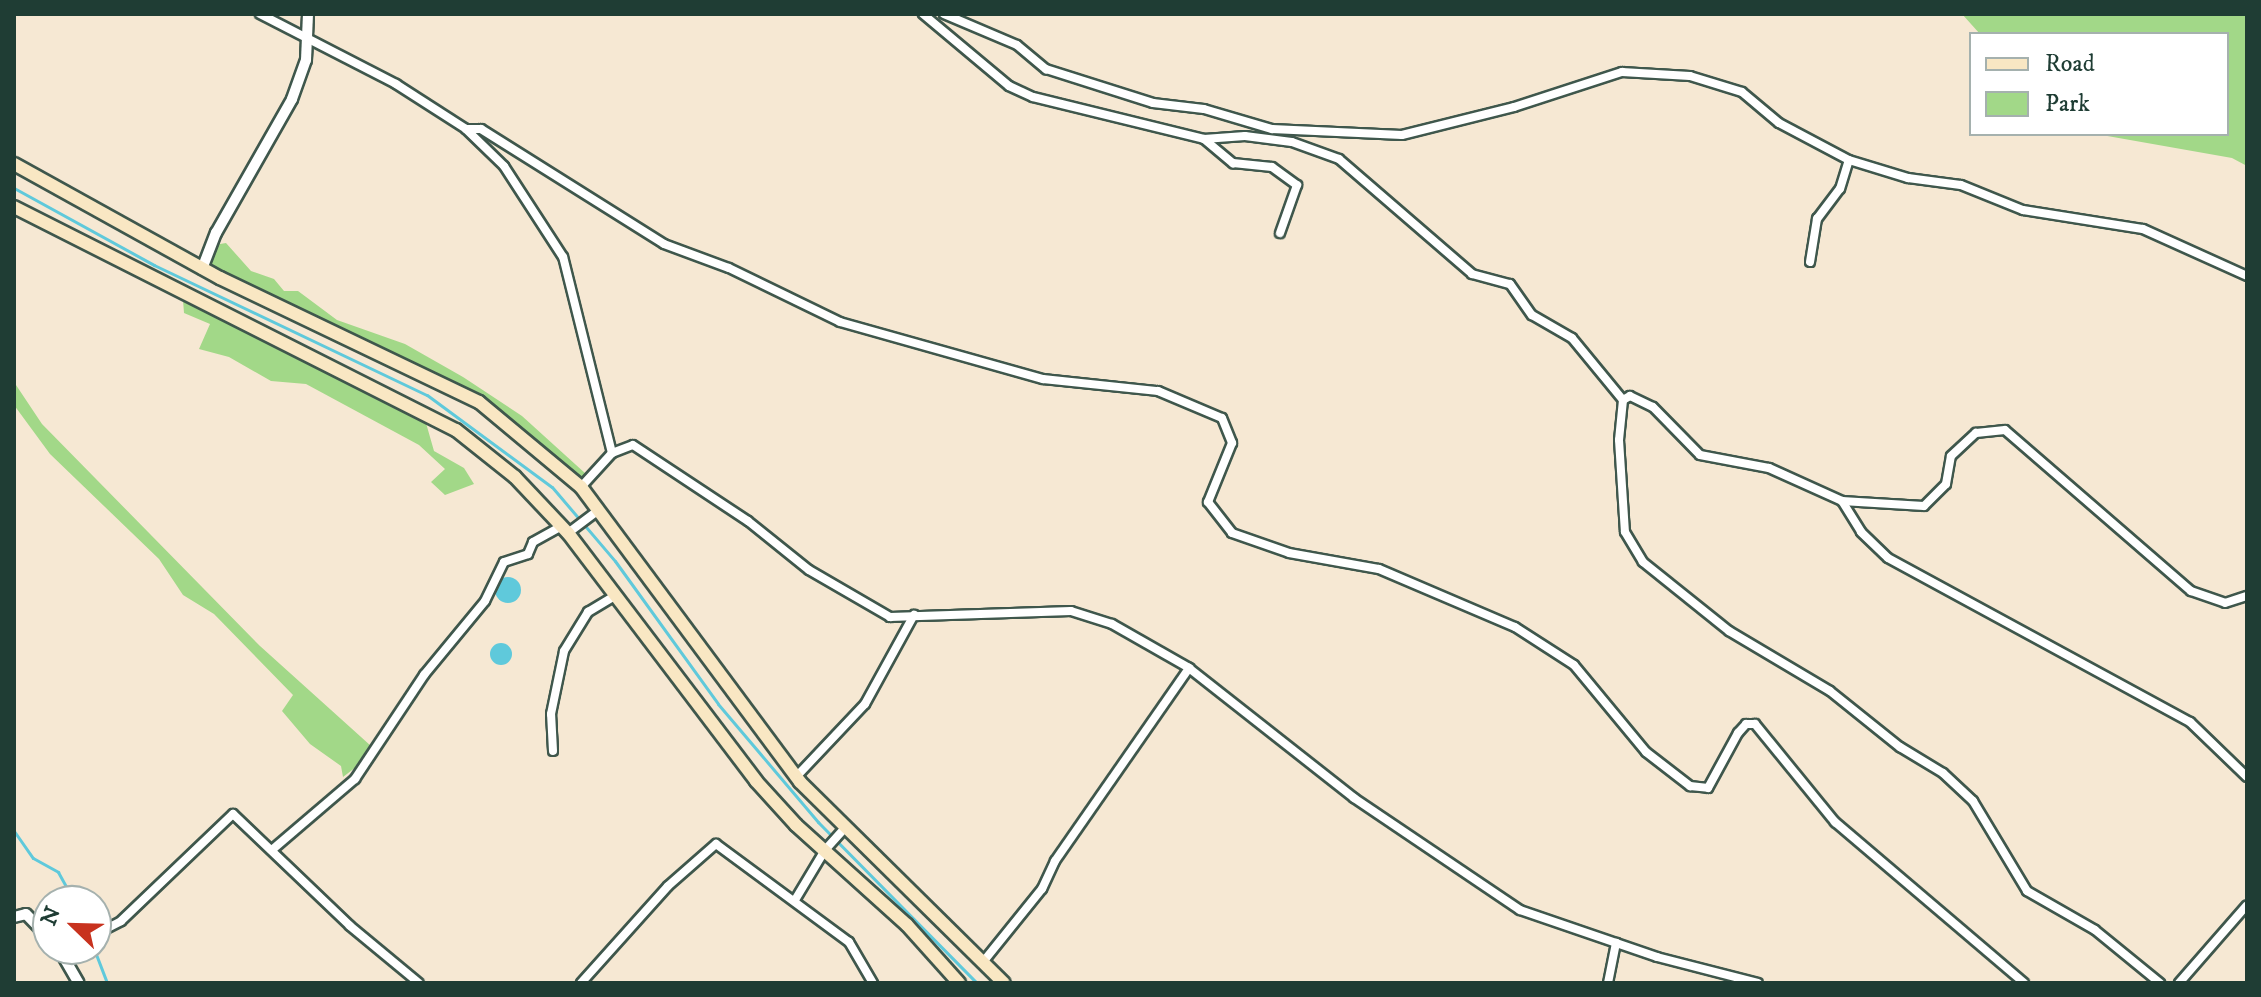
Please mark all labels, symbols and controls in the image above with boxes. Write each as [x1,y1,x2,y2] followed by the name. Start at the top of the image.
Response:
[1969,32,2229,136] legend
[2045,49,2095,79] text: Road
[2045,89,2090,119] text: Park
[32,885,112,965] north arrow
[35,903,67,930] text: N

